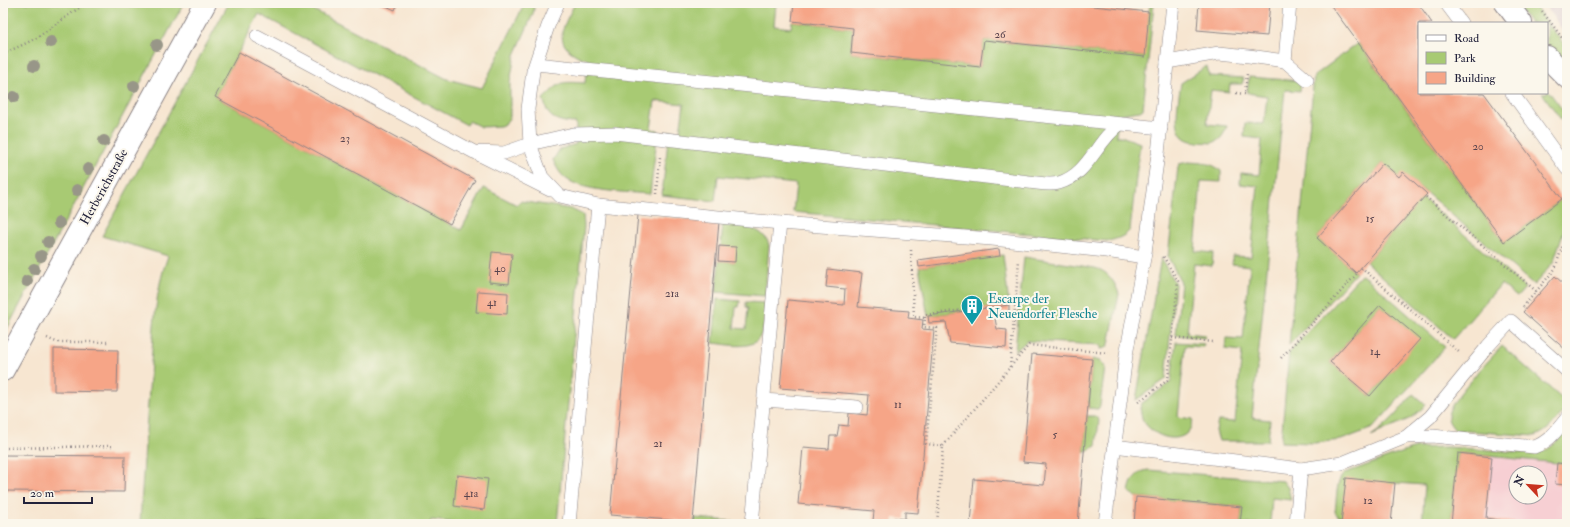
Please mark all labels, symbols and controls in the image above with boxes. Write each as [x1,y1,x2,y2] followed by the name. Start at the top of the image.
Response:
[1418,22,1548,94] legend
[994,28,1007,41] house number: 26
[1454,31,1479,46] text: Road
[1454,51,1476,66] text: Park
[1454,71,1497,86] text: Building
[340,132,350,145] house number: 23
[1472,140,1484,153] house number: 20
[77,146,132,228] street label: Herberichstraße
[1366,212,1375,225] house number: 15
[494,262,506,275] house number: 40
[665,287,679,300] house number: 21a
[988,291,1098,322] place label: Escarpe der Neuendorfer Flesche
[959,293,985,326] building icon: Escarpe der Neuendorfer Flesche
[487,296,497,309] house number: 41
[1370,345,1381,358] house number: 14
[894,398,902,411] house number: 11
[1053,428,1058,441] house number: 5
[653,437,663,450] house number: 21
[1508,465,1548,505] north arrow
[1511,473,1528,489] text: N
[24,479,92,505] scale bar
[30,486,55,501] text: 20 m
[464,487,479,500] house number: 41a
[1363,494,1373,507] house number: 12

